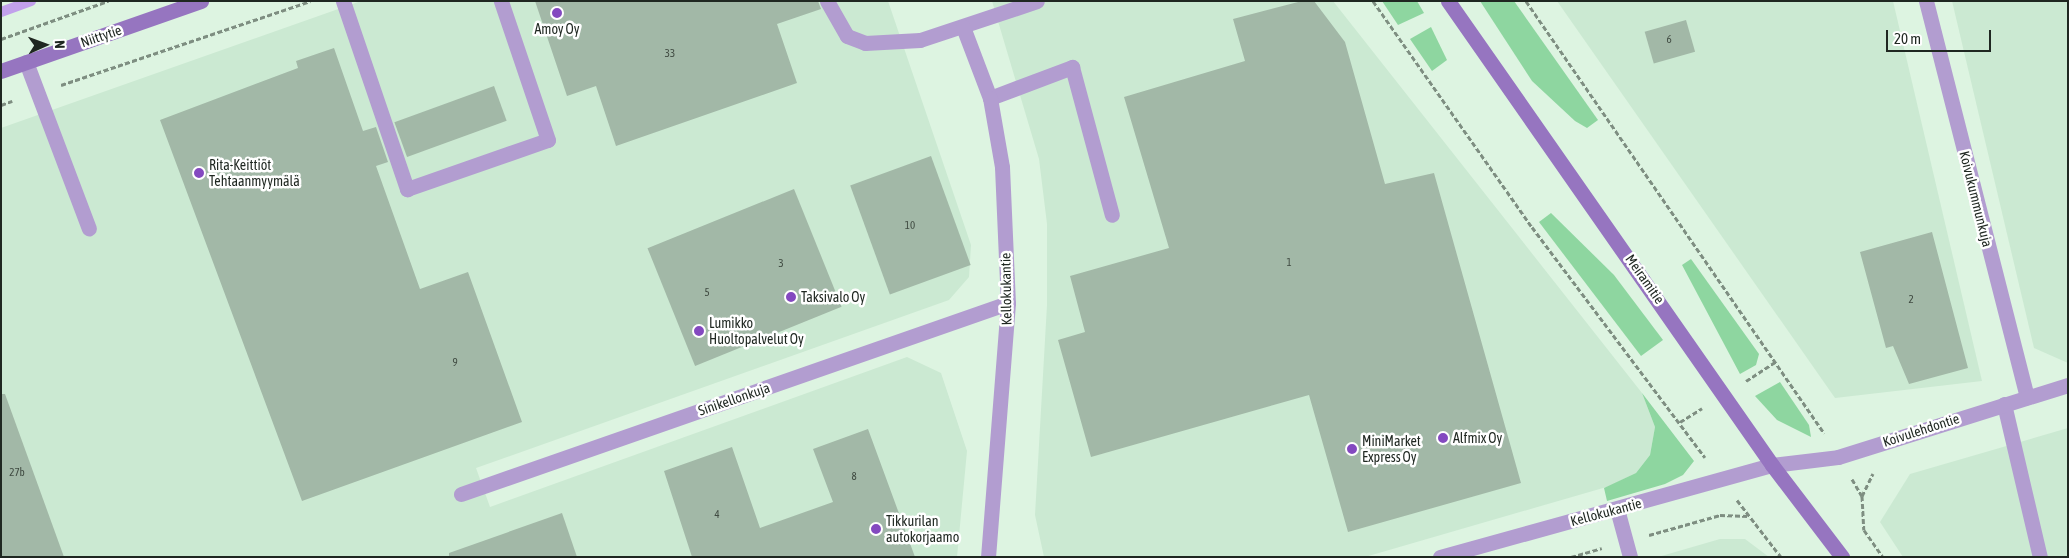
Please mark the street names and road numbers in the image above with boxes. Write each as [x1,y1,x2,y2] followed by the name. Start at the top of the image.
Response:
[78,21,124,51] street label: Niittytie
[1956,149,1996,249] street label: Koivukummunkuja
[1622,251,1668,307] street label: Meiramitie
[997,252,1015,326] street label: Kellokukantie
[696,379,772,419] street label: Sinikellonkuja
[1881,410,1961,450] street label: Koivulehdontie
[1569,494,1643,530] street label: Kellokukantie

